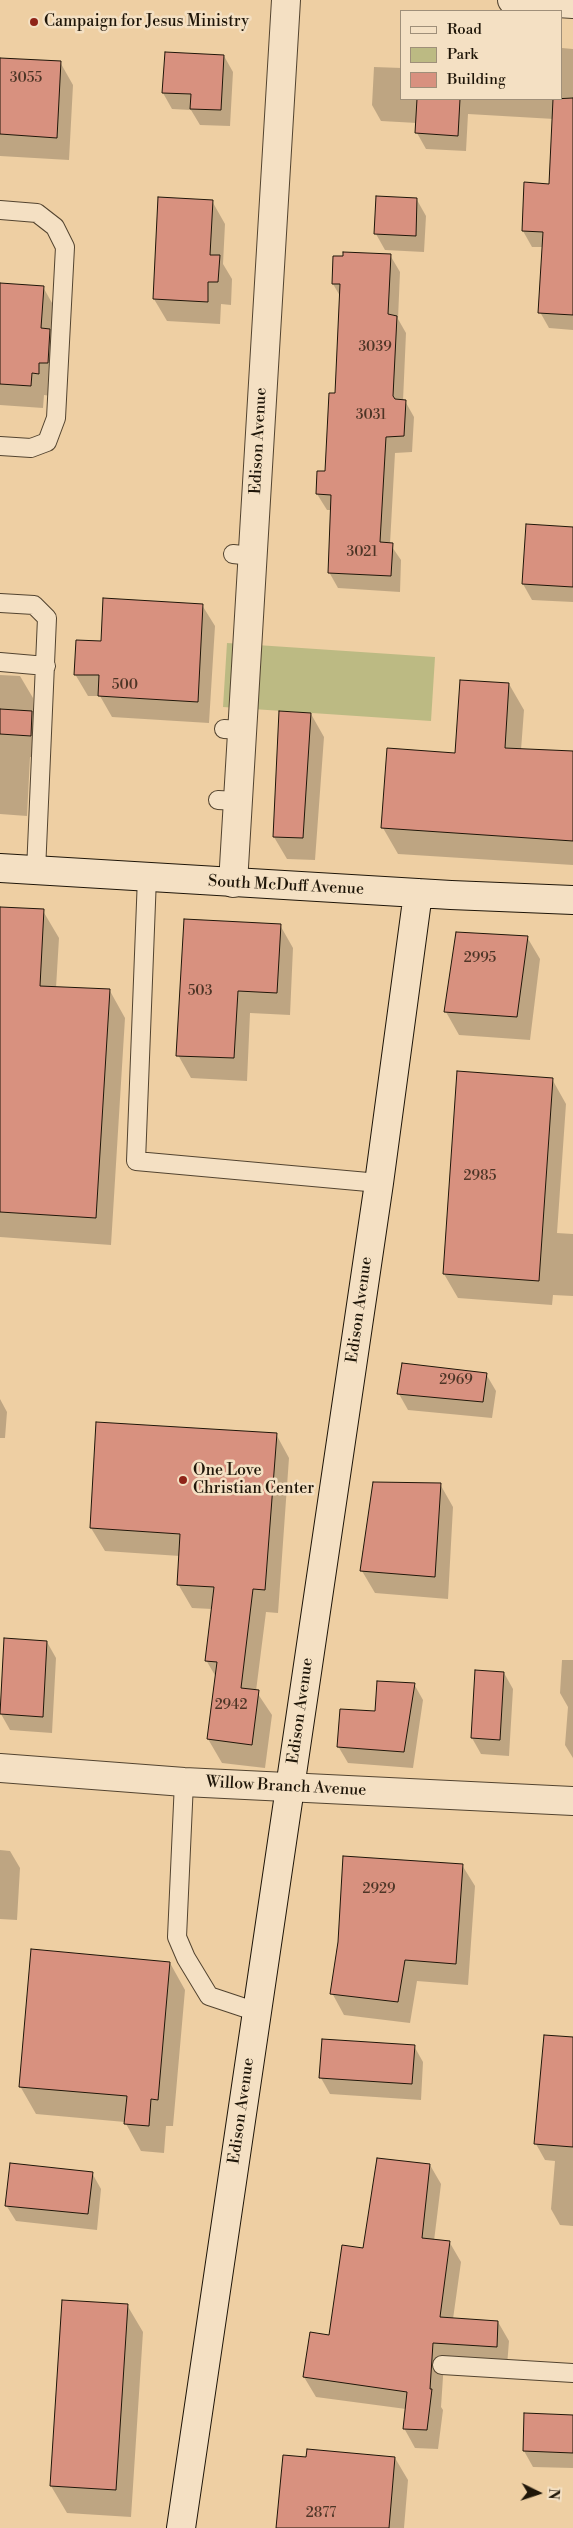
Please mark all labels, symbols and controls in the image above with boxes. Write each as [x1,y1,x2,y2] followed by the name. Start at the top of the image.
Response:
[400,10,563,100] legend
[44,12,249,32] place label: Campaign for Jesus Ministry
[28,16,40,28] marker: Campaign for Jesus Ministry
[447,20,482,39] text: Road
[447,45,478,64] text: Park
[447,70,506,89] text: Building
[10,71,42,87] house number: 3055
[358,340,392,356] house number: 3039
[247,387,271,495] street label: Edison Avenue
[356,408,386,424] house number: 3031
[347,545,377,561] house number: 3021
[112,678,138,694] house number: 500
[208,872,364,900] street label: South McDuff Avenue
[464,951,496,967] house number: 2995
[188,984,212,1000] house number: 503
[464,1169,496,1185] house number: 2985
[343,1256,377,1364] street label: Edison Avenue
[439,1373,473,1389] house number: 2969
[193,1461,314,1499] place label: One Love Christian Center
[177,1474,189,1486] marker: One Love Christian Center
[284,1657,318,1765] street label: Edison Avenue
[215,1698,247,1714] house number: 2942
[205,1773,367,1801] street label: Willow Branch Avenue
[363,1882,395,1898] house number: 2929
[225,2057,259,2165] street label: Edison Avenue
[513,2468,563,2518] north arrow
[544,2488,562,2500] text: N
[306,2506,336,2522] house number: 2877

